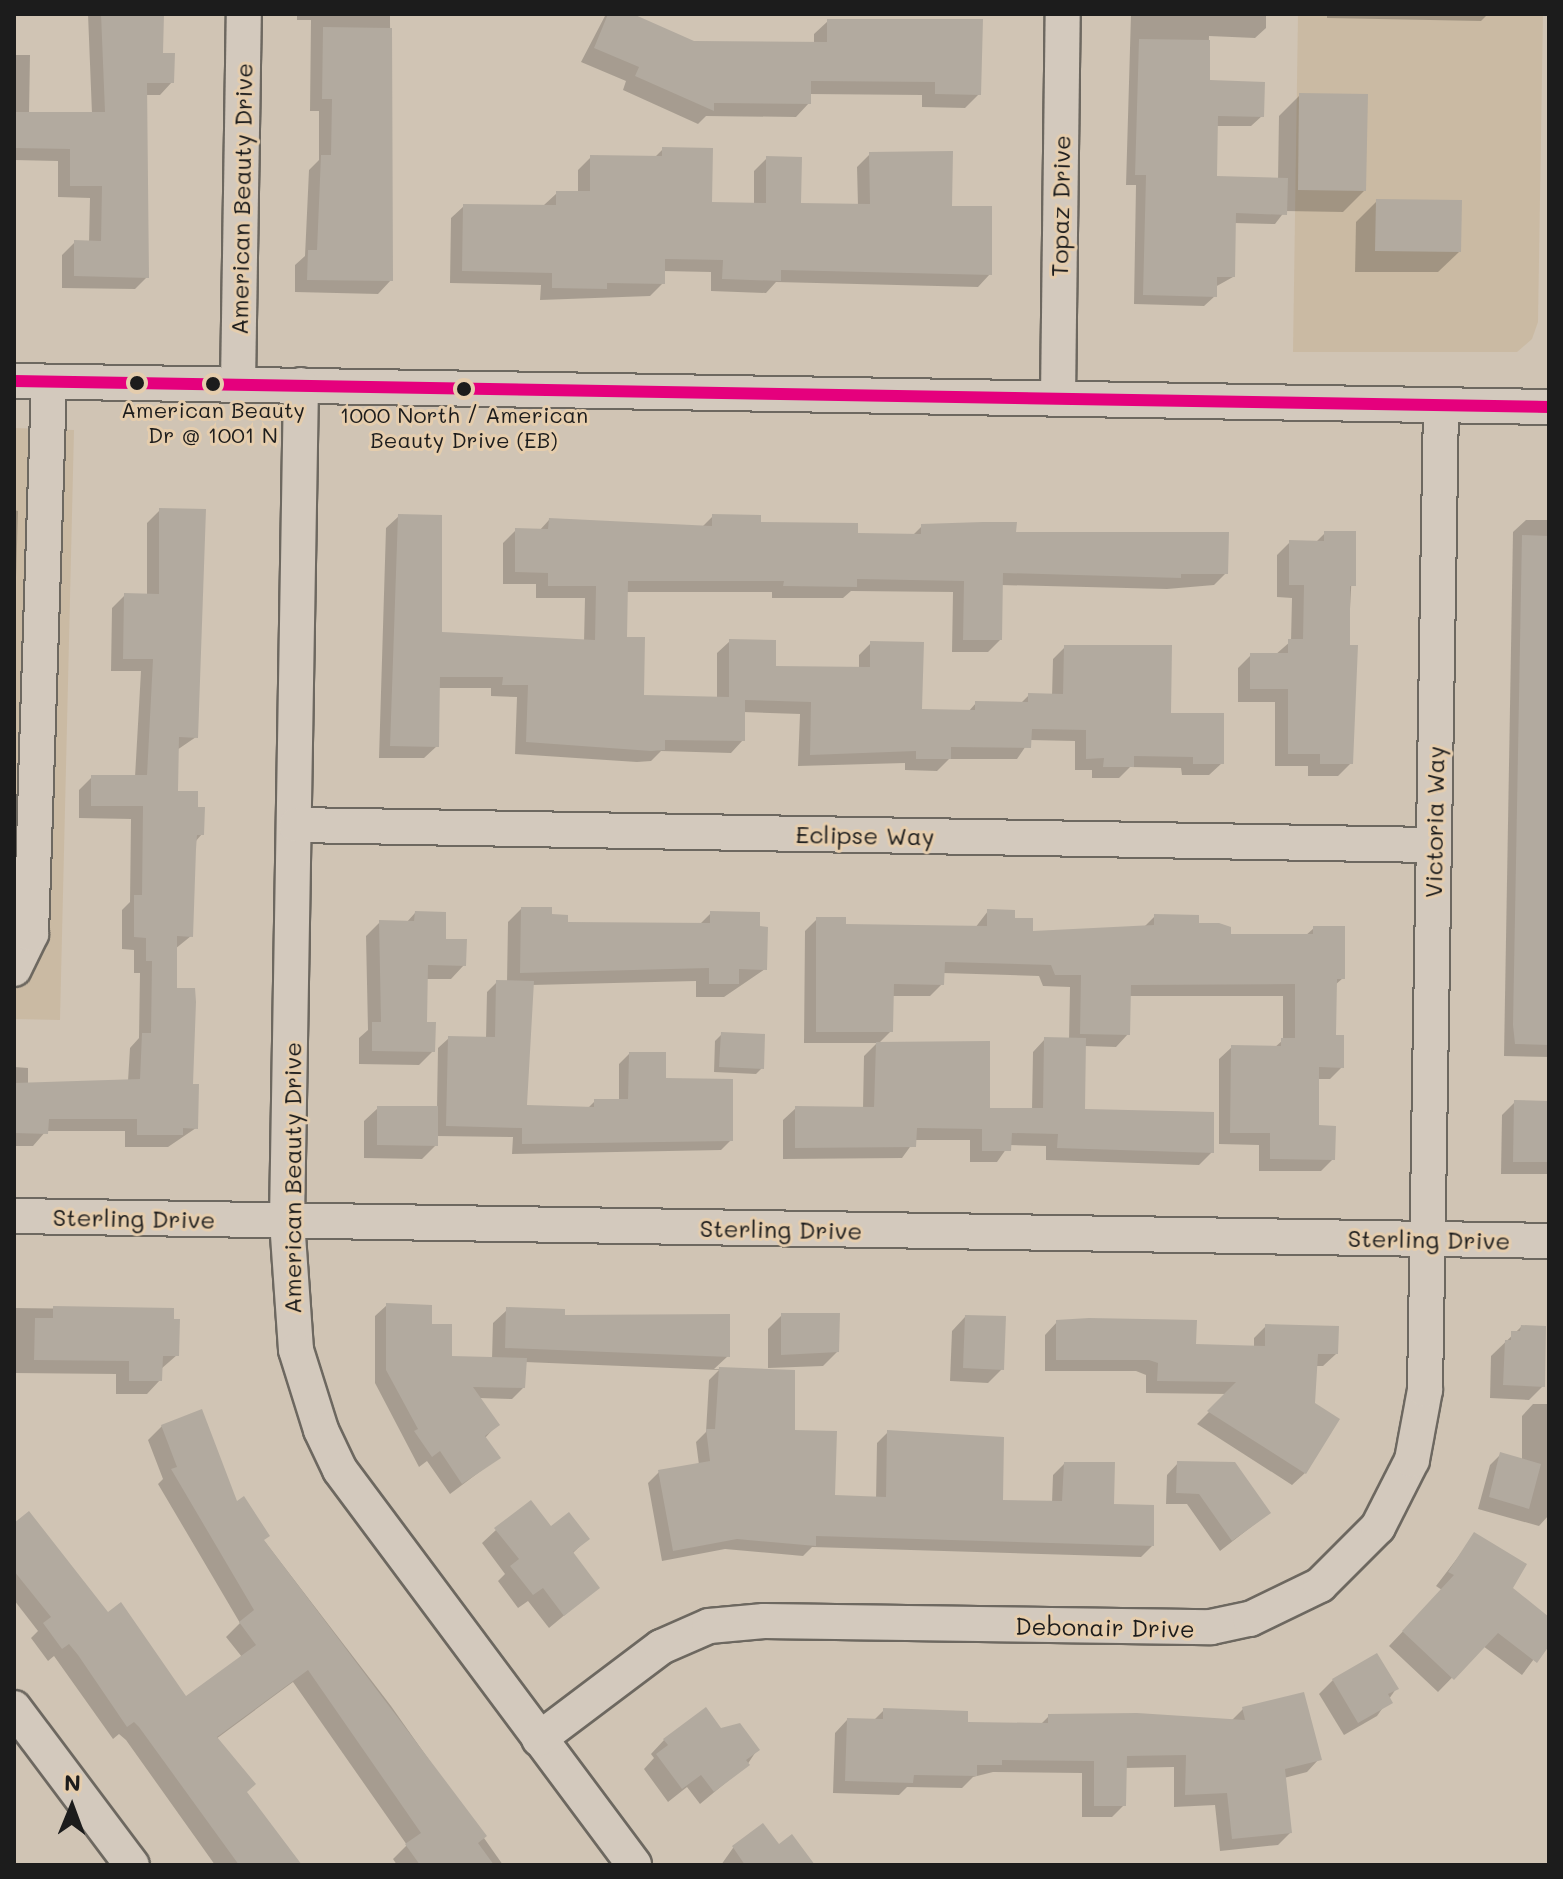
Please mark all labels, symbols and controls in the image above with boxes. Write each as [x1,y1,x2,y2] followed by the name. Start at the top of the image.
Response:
[224,63,258,335] street label: American Beauty Drive
[1044,135,1076,277] street label: Topaz Drive
[129,375,145,391] unlabelled marker
[205,376,221,392] marker: American Beauty Dr @ 1001 N
[456,381,472,397] marker: 1000 North / American Beauty Drive (EB)
[121,396,305,448] place label: American Beauty Dr @ 1001 N
[340,401,588,452] place label: 1000 North / American Beauty Drive (EB)
[1418,746,1450,898] street label: Victoria Way
[795,819,935,851] street label: Eclipse Way
[278,1042,306,1314] street label: American Beauty Drive
[52,1202,216,1234] street label: Sterling Drive
[699,1213,863,1245] street label: Sterling Drive
[1347,1223,1511,1255] street label: Sterling Drive
[1015,1611,1195,1643] street label: Debonair Drive
[32,1767,112,1847] north arrow
[64,1768,81,1797] text: N

